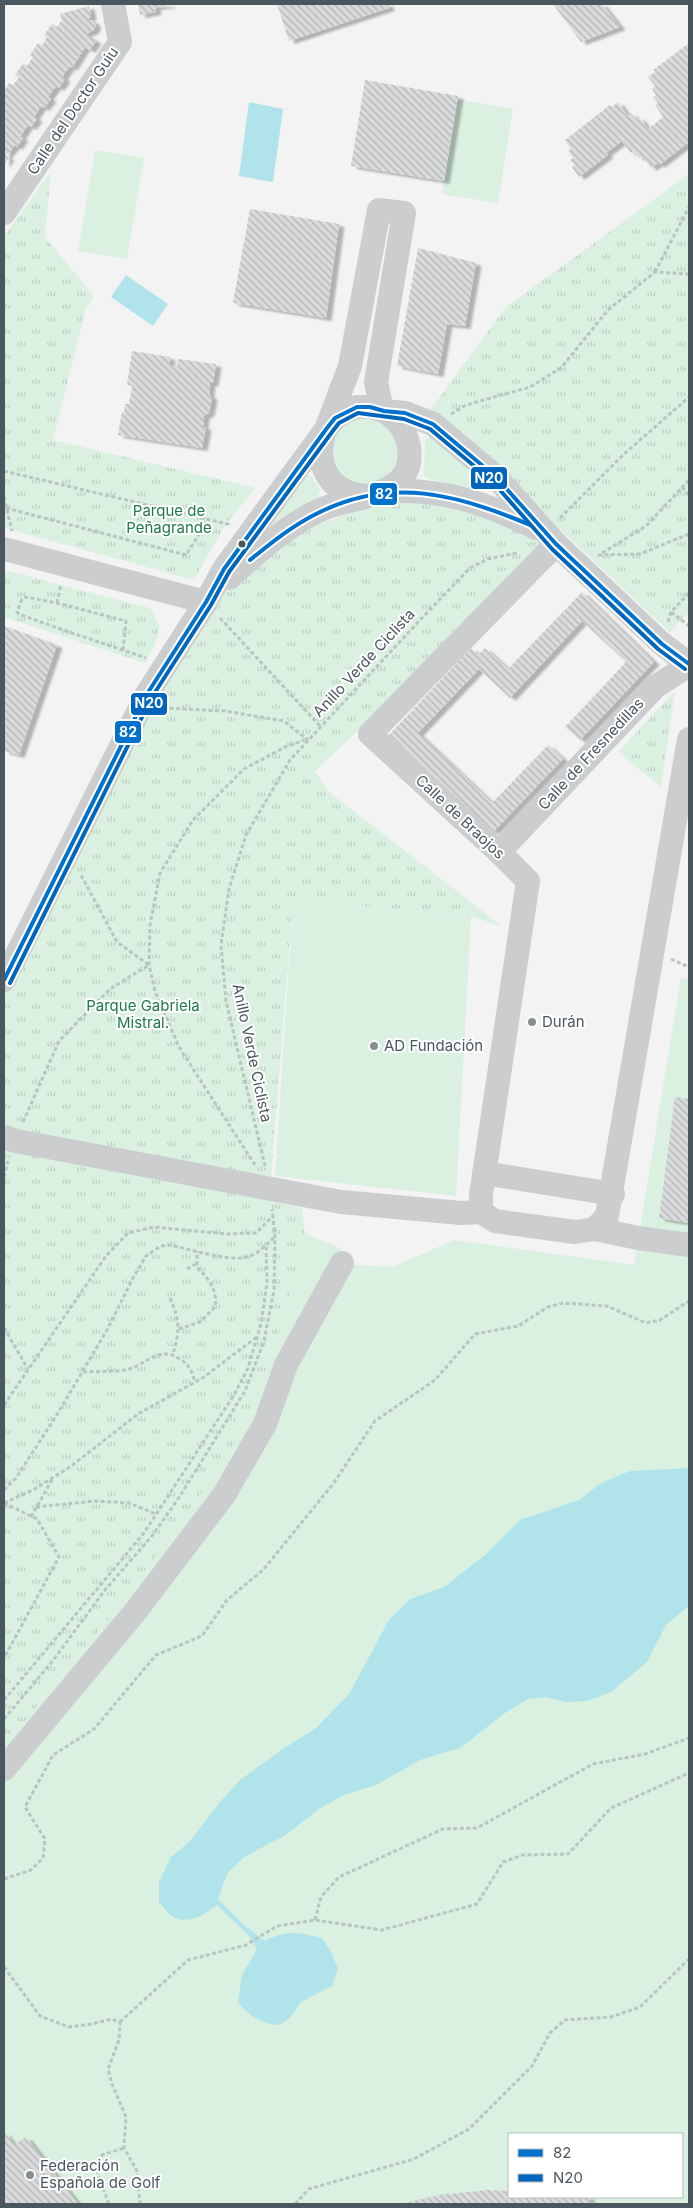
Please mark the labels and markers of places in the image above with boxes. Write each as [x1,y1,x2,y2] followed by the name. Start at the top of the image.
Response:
[237,539,247,549] unlabelled marker
[542,1012,585,1031] place label: Durán
[526,1016,538,1028] marker: Durán
[384,1036,483,1055] place label: AD Fundación
[368,1040,380,1052] marker: AD Fundación
[40,2156,161,2192] place label: Federación Española de Golf
[24,2169,36,2181] marker: Federación Española de Golf

